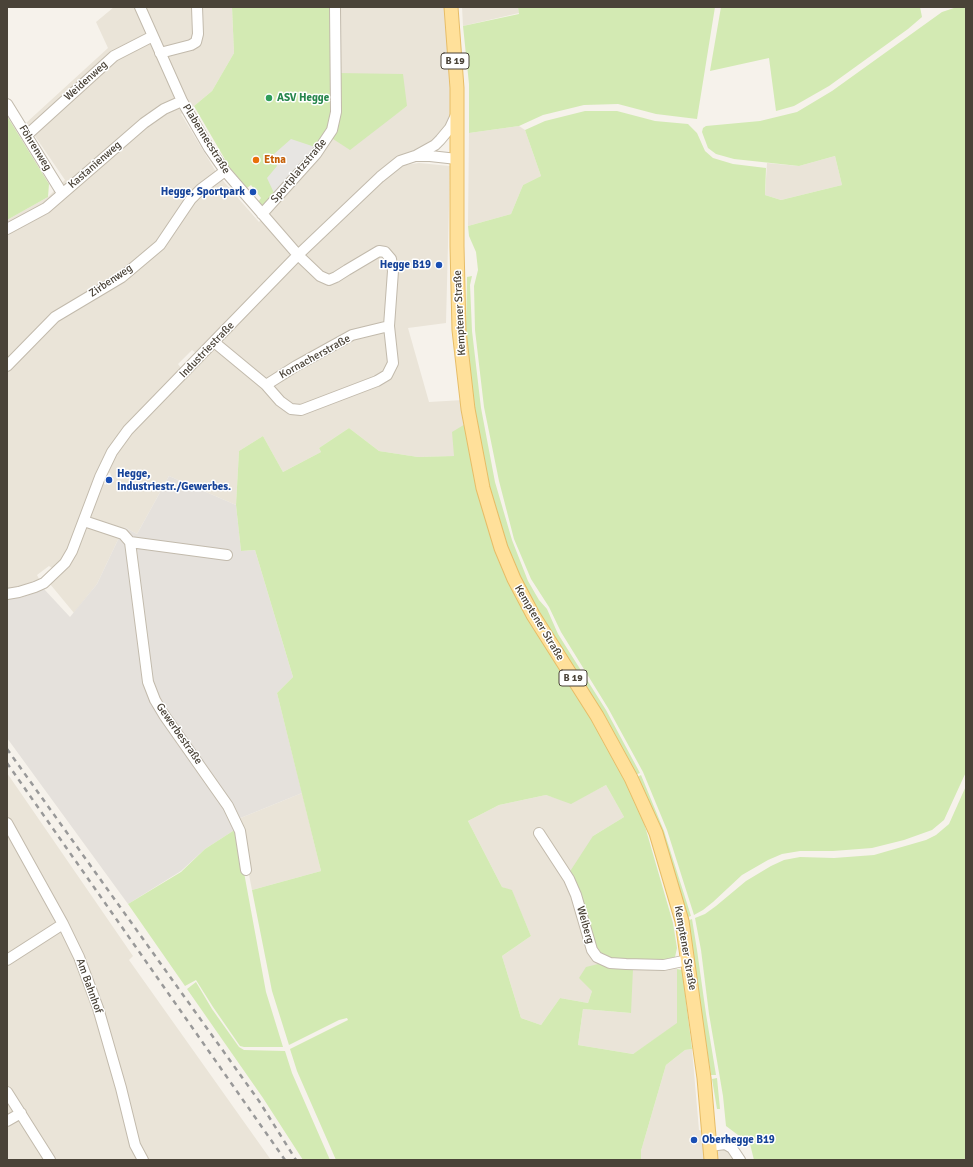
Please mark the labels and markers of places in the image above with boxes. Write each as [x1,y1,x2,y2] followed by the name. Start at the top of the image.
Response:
[277,91,329,105] place label: ASV Hegge
[264,93,274,103] marker: ASV Hegge
[264,153,286,167] place label: Etna
[251,155,261,165] marker: Etna
[161,185,245,199] place label: Hegge, Sportpark
[248,187,258,197] marker: Hegge, Sportpark
[380,258,431,272] place label: Hegge B19
[434,260,444,270] marker: Hegge B19
[117,467,231,493] place label: Hegge, Industriestr./Gewerbes.
[104,475,114,485] marker: Hegge, Industriestr./Gewerbes.
[702,1133,775,1147] place label: Oberhegge B19
[689,1135,699,1145] marker: Oberhegge B19

